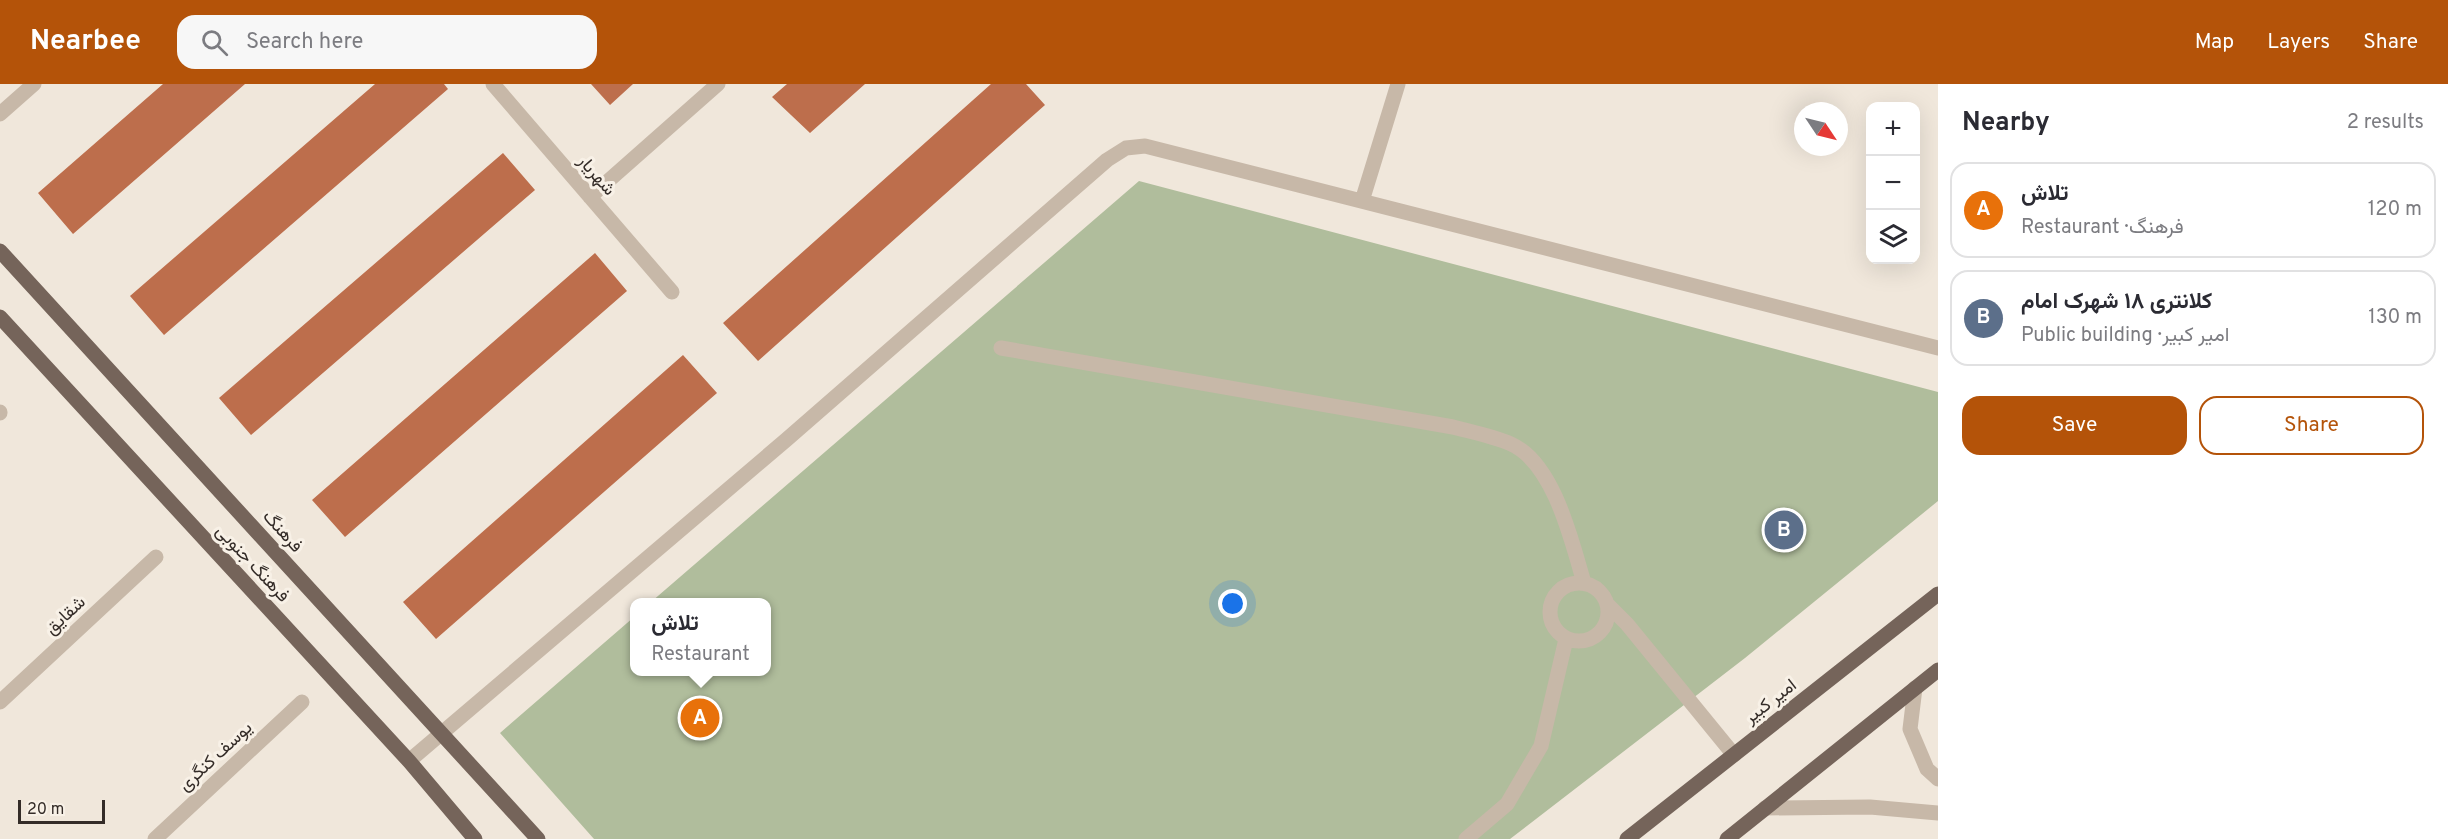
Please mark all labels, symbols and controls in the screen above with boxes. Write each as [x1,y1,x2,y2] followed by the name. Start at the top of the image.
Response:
[177,15,597,69] search box
[30,24,141,60] text: Nearbee
[198,26,231,59] icon: search
[246,29,363,56] text: Search here
[2195,29,2234,56] text: Map
[2267,29,2330,56] text: Layers
[2363,29,2418,56] text: Share
[1794,102,1848,156] north arrow
[1866,102,1920,264] map controls
[1866,102,1920,156] button: +
[1962,107,2050,140] text: Nearby
[2347,110,2424,136] text: 2 results
[571,150,620,201] street label: شهریار
[1866,156,1920,210] button: −
[2021,181,2068,208] text: تلاش
[1976,197,1991,223] text: A
[2368,197,2422,223] text: 120 m
[1866,210,1920,264] button: layers
[2021,215,2184,241] text: Restaurant · فرهنگ
[2021,289,2212,316] text: کلانتری ١٨ شهرک امام
[1977,305,1990,331] text: B
[2368,305,2422,331] text: 130 m
[2021,323,2229,349] text: Public building · امیر کبیر
[1962,396,2187,455] button: Save
[2199,396,2424,455] button: Share
[257,506,307,558] street label: فرهنگ
[1764,508,1804,552] pin: B
[210,520,294,608] street label: فرهنگ جنوبی
[1218,589,1247,618] your location
[41,592,91,641] street label: شقایق
[630,598,771,676] popup
[651,611,699,638] text: تلاش
[651,642,750,668] text: Restaurant
[1739,675,1802,730] street label: امیر کبیر
[680,696,720,740] pin: A
[174,717,258,797] street label: یوسف کنگری
[18,797,105,824] scale bar
[27,800,64,820] text: 20 m

